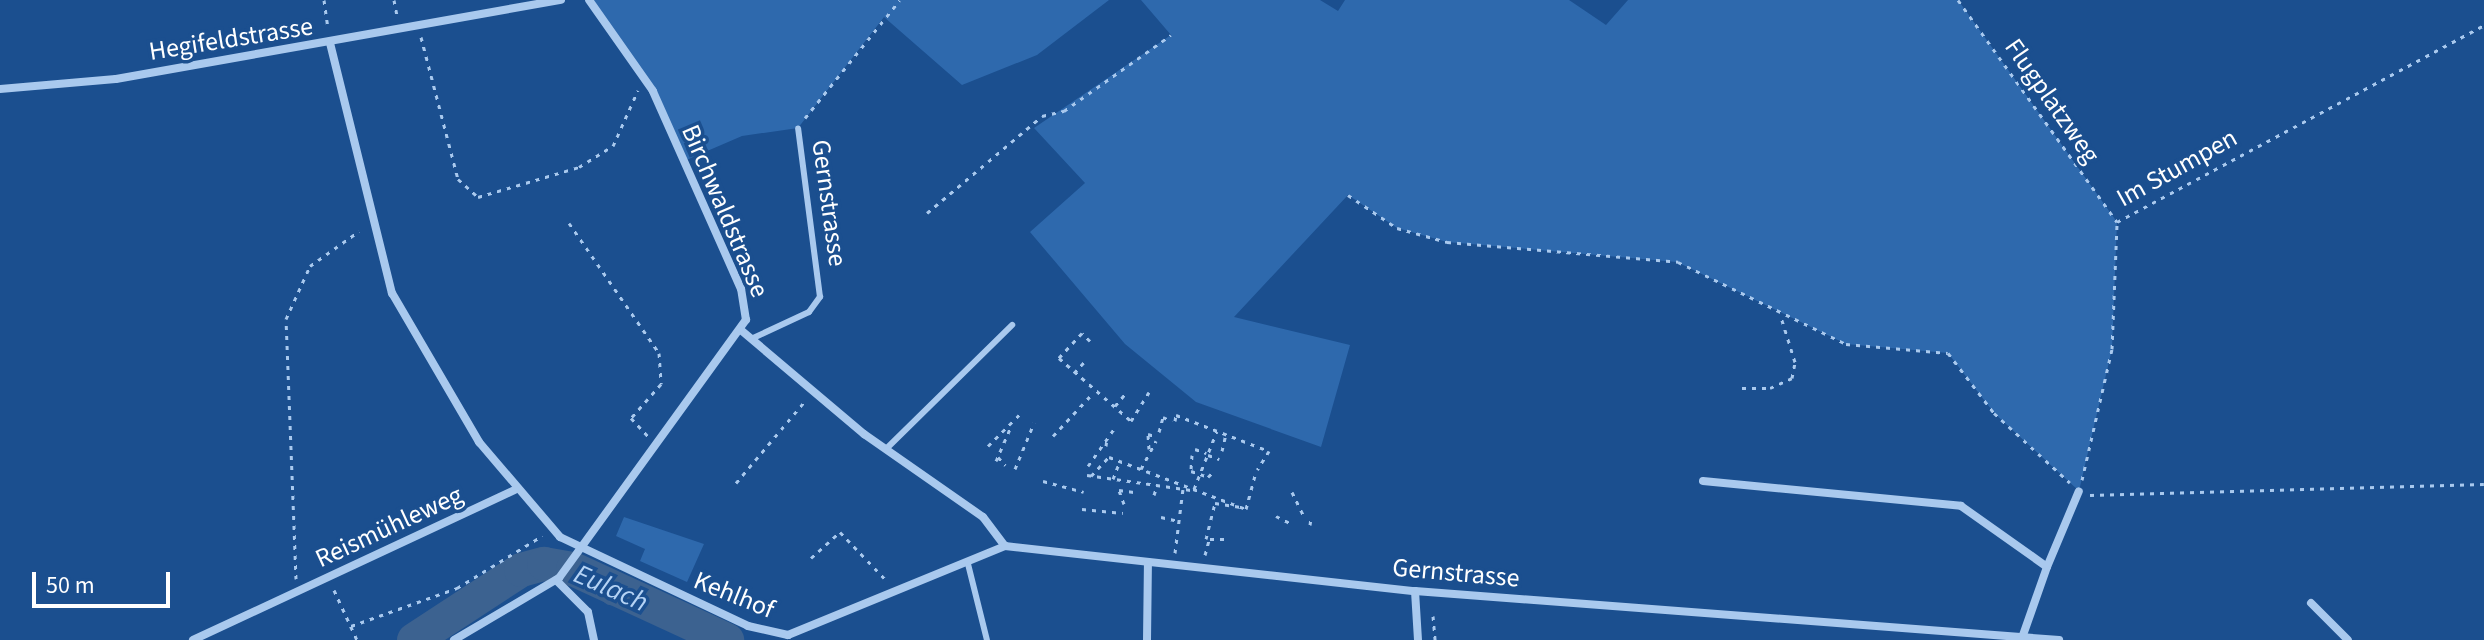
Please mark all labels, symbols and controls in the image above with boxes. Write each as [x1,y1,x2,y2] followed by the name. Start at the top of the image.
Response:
[147,11,315,67] street label: Hegifeldstrasse
[1998,33,2106,169] street label: Flugplatzweg
[675,120,775,302] street label: Birchwaldstrasse
[2111,122,2243,214] street label: Im Stumpen
[805,138,853,268] street label: Gernstrasse
[311,479,467,575] street label: Reismühleweg
[1391,552,1521,594] street label: Gernstrasse
[36,556,174,606] scale bar
[569,557,653,619] water label: Eulach
[689,565,779,625] street label: Kehlhof
[46,568,95,603] text: 50 m

